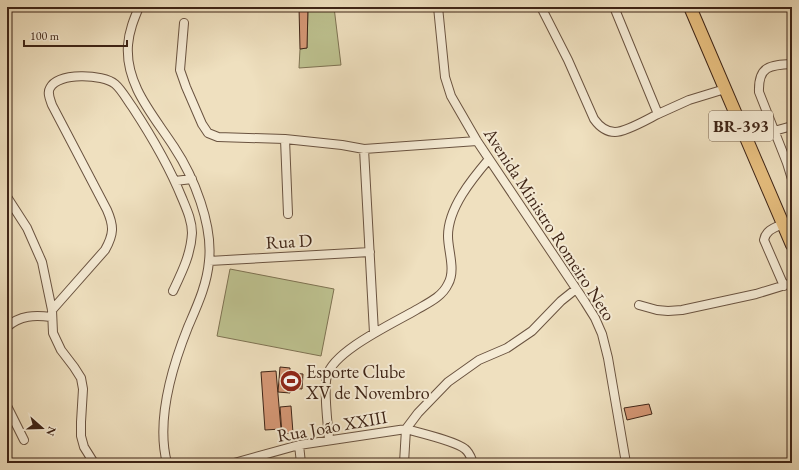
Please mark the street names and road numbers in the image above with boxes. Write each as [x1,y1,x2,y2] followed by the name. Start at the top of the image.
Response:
[709,111,773,141] road number: BR-393
[478,122,621,325] street label: Avenida Ministro Romeiro Neto
[265,228,313,254] street label: Rua D
[275,405,389,447] street label: Rua João XXIII

